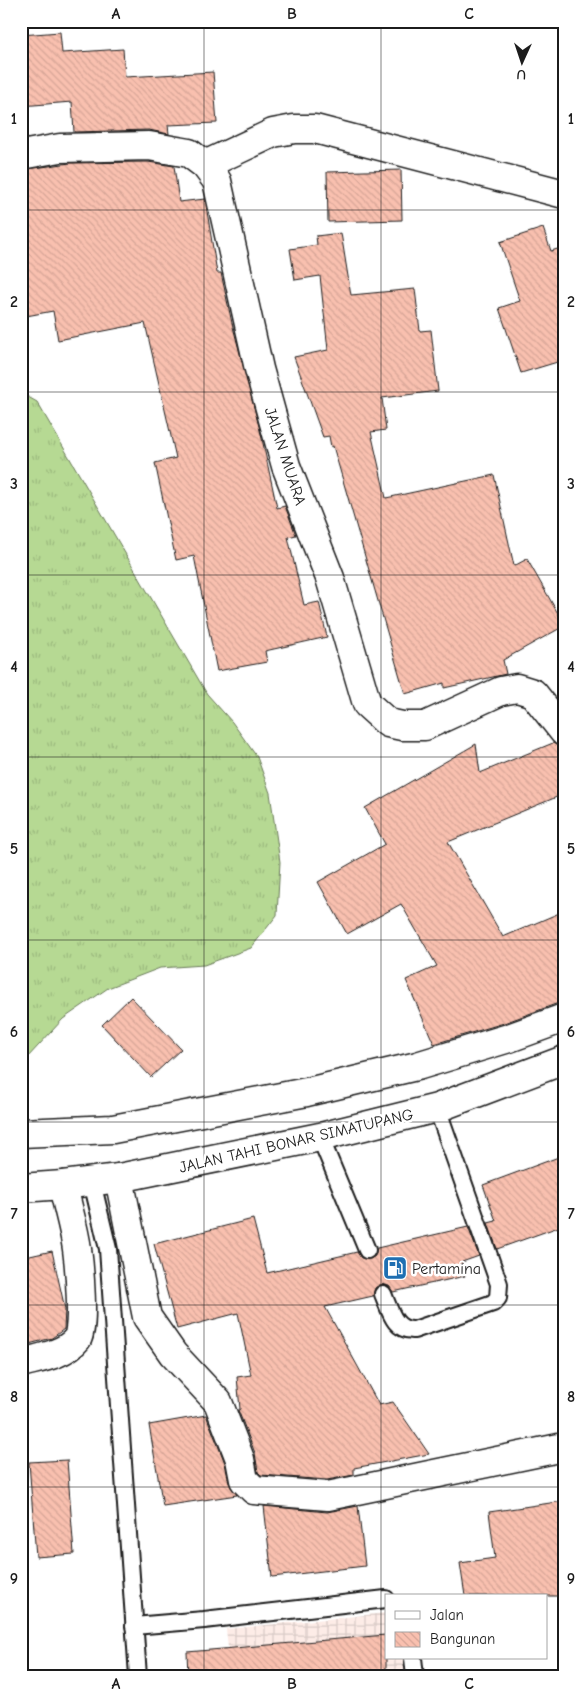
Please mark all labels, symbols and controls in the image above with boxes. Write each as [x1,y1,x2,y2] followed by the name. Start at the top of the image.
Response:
[112,5,121,23] text: A
[287,5,297,23] text: B
[464,5,474,23] text: C
[498,38,548,88] north arrow
[516,66,526,83] text: U
[11,110,17,128] text: 1
[568,110,574,128] text: 1
[10,293,18,311] text: 2
[567,293,575,311] text: 2
[261,405,309,508] street label: JALAN MUARA
[10,475,18,493] text: 3
[567,475,575,493] text: 3
[10,658,18,676] text: 4
[567,658,575,676] text: 4
[10,840,18,858] text: 5
[567,840,575,858] text: 5
[10,1023,18,1041] text: 6
[567,1023,575,1041] text: 6
[177,1105,415,1177] street label: JALAN TAHI BONAR SIMATUPANG
[10,1205,18,1223] text: 7
[567,1205,575,1223] text: 7
[382,1255,408,1281] fuel station icon: Pertamina
[412,1260,481,1278] place label: Pertamina
[10,1388,18,1406] text: 8
[567,1388,575,1406] text: 8
[10,1570,18,1588] text: 9
[567,1570,575,1588] text: 9
[385,1594,548,1660] legend
[430,1606,464,1624] text: Jalan
[430,1630,495,1648] text: Bangunan
[112,1675,121,1693] text: A
[287,1675,297,1693] text: B
[464,1675,474,1693] text: C

